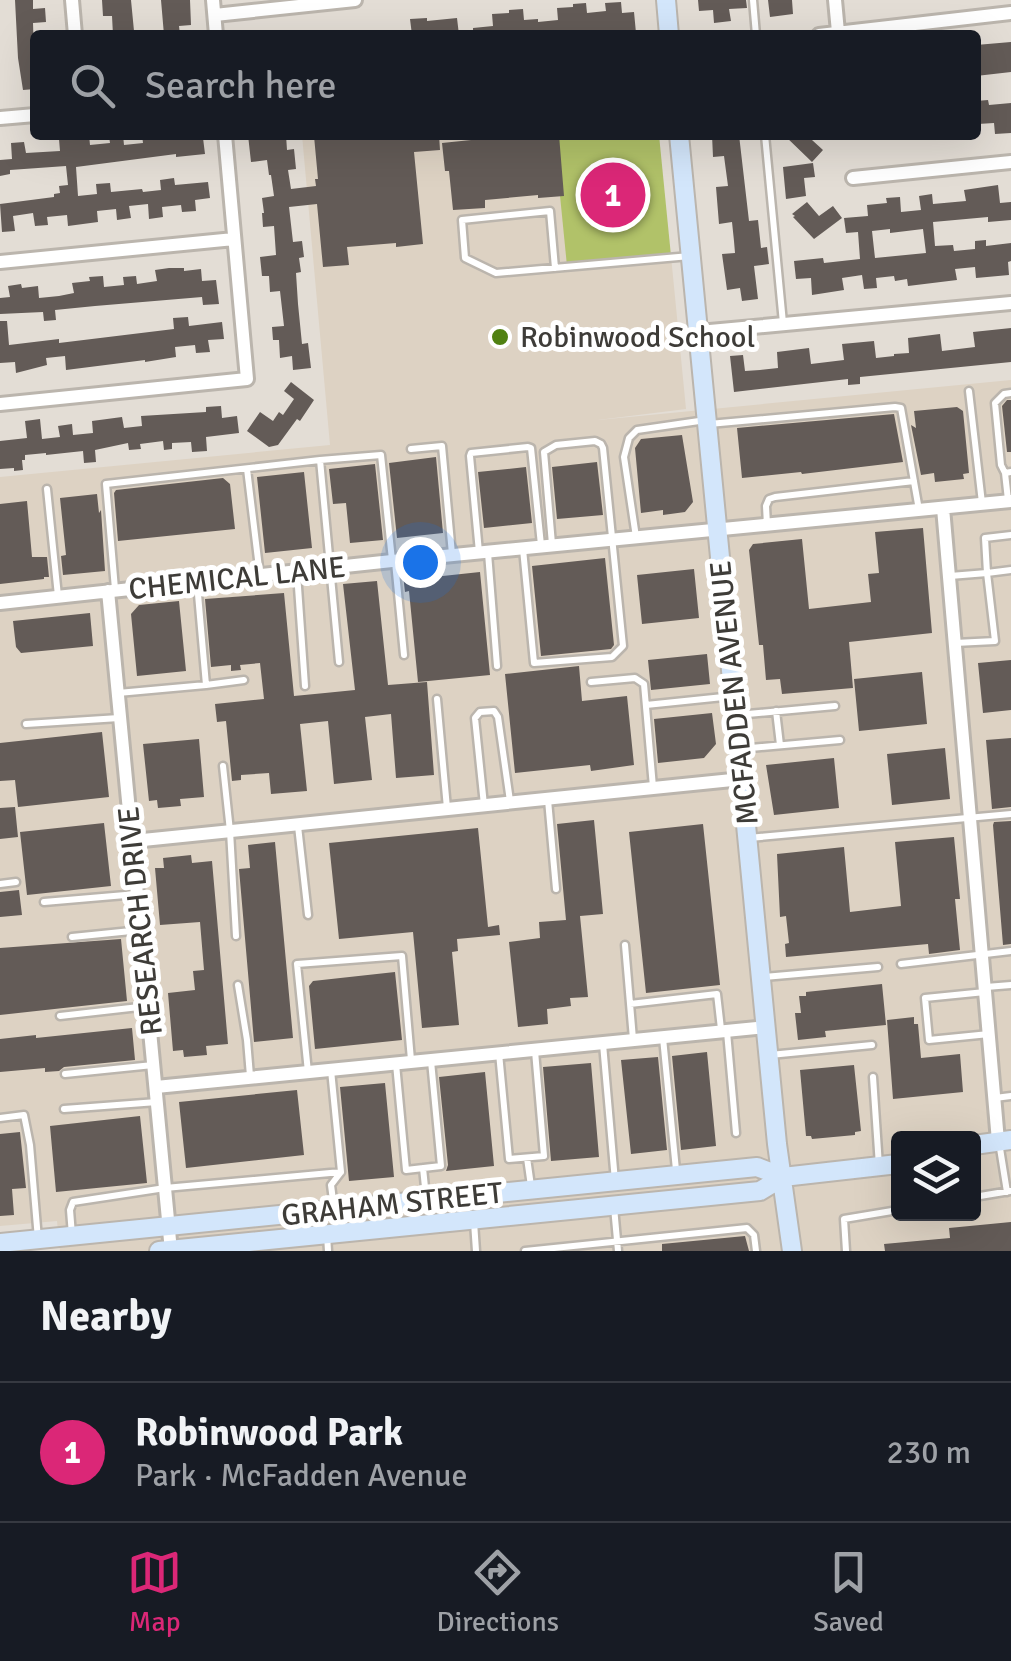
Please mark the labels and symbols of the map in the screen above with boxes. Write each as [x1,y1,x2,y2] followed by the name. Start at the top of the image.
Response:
[580,158,646,232] pin: 1
[520,319,755,356] place label: Robinwood School
[489,326,511,348] marker: Robinwood School
[395,537,446,588] your location
[127,549,347,608] street label: CHEMICAL LANE
[702,559,767,827] street label: MCFADDEN AVENUE
[110,805,171,1037] street label: RESEARCH DRIVE
[280,1174,505,1235] street label: GRAHAM STREET

